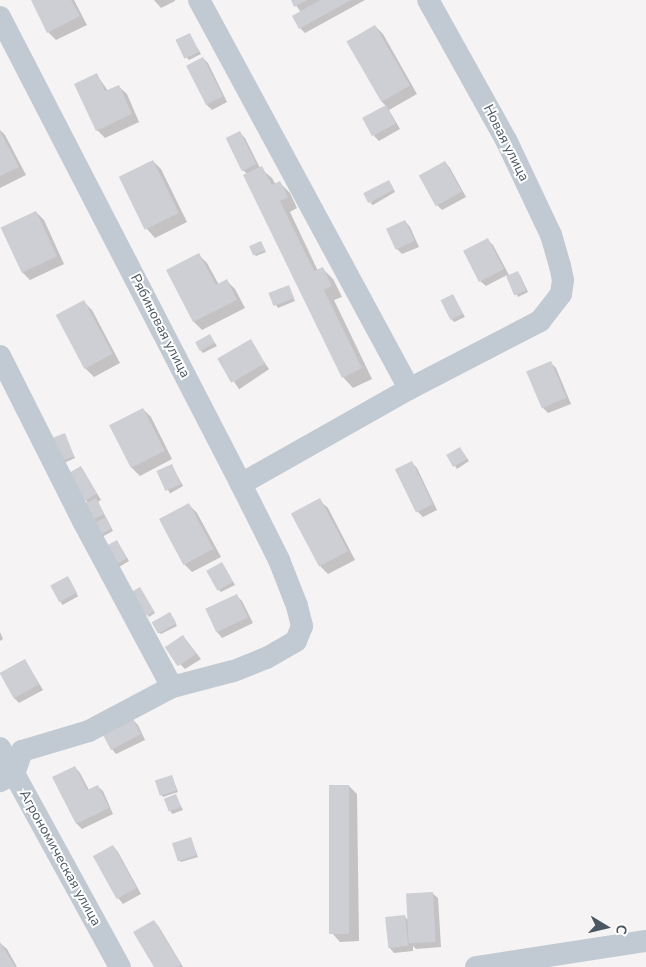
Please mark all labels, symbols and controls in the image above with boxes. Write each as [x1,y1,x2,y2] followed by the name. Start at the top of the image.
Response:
[479,102,533,184] street label: Новая улица
[127,271,193,381] street label: Рябиновая улица
[16,787,104,929] street label: Агрономическая улица
[581,902,631,952] north arrow
[611,923,631,936] text: С

